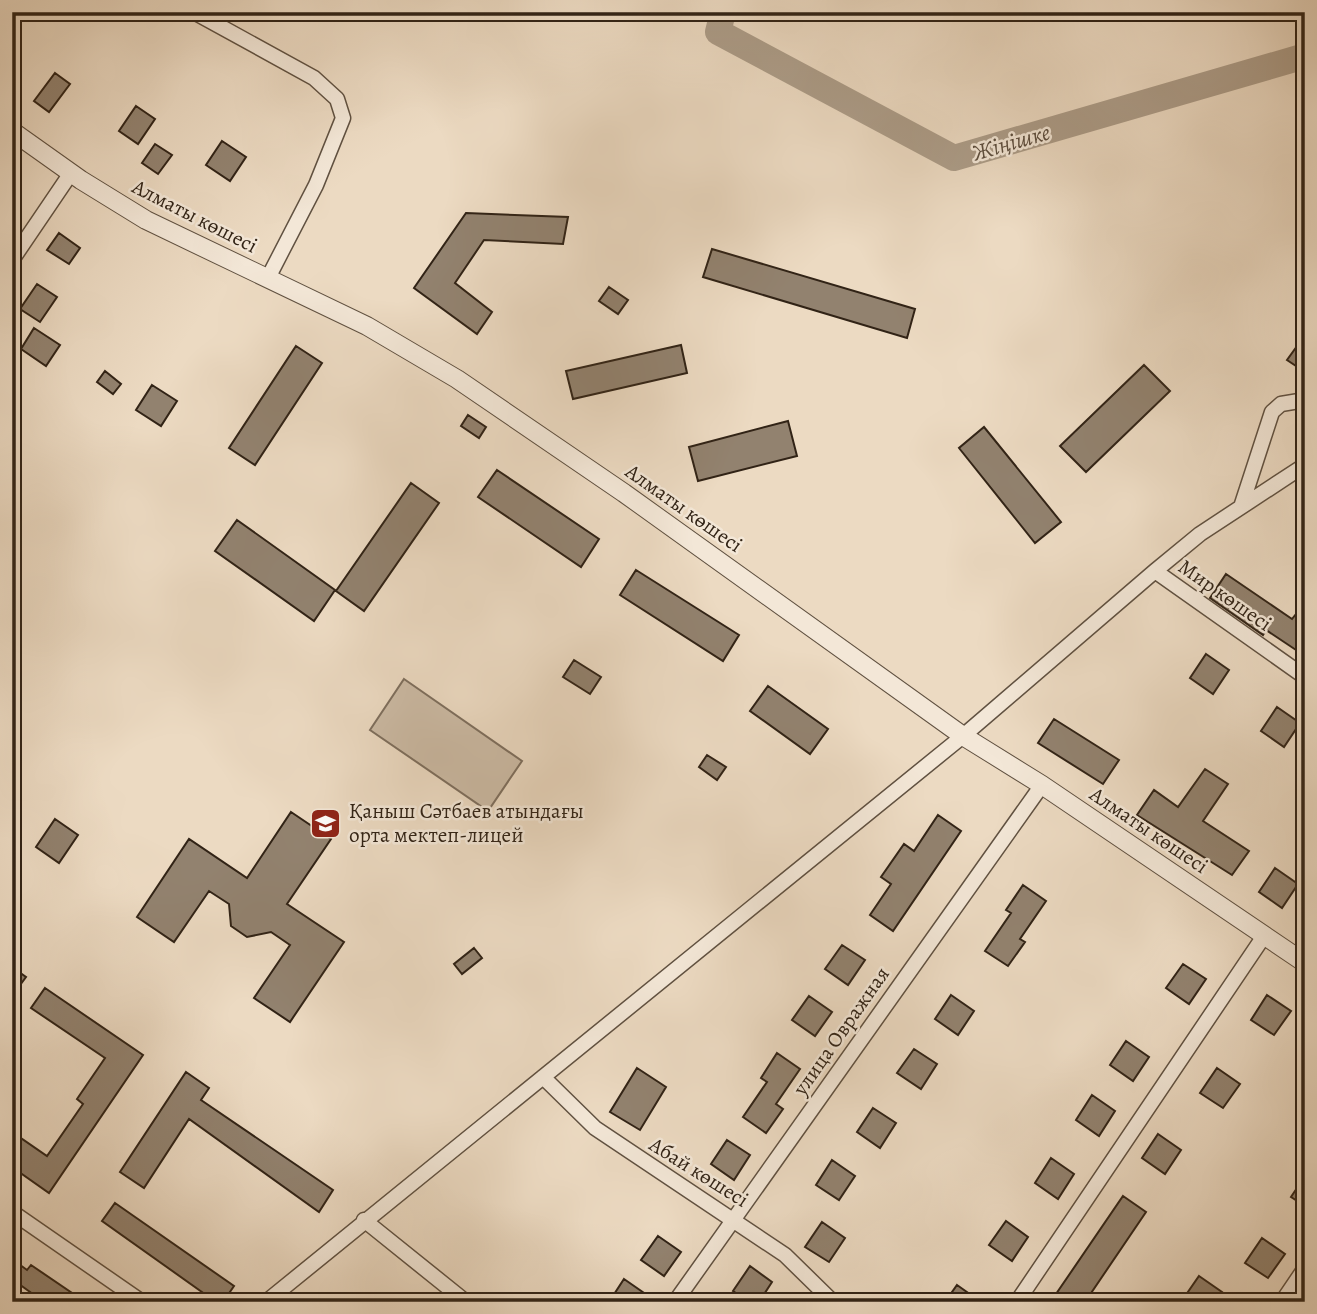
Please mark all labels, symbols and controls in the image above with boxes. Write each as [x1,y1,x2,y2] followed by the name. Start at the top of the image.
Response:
[968,117,1054,169] water label: Жіңішке
[127,172,262,260] street label: Алматы көшесі
[619,457,748,559] street label: Алматы көшесі
[1173,553,1277,637] street label: Мир көшесі
[1084,780,1214,880] street label: Алматы көшесі
[349,797,584,849] place label: Қаныш Сәтбаев атындағы орта мектеп-лицей
[309,806,343,840] school or university icon: Қаныш Сәтбаев атындағы орта мектеп-лицей
[786,961,896,1102] street label: улица Овражная
[643,1130,754,1214] street label: Абай көшесі

